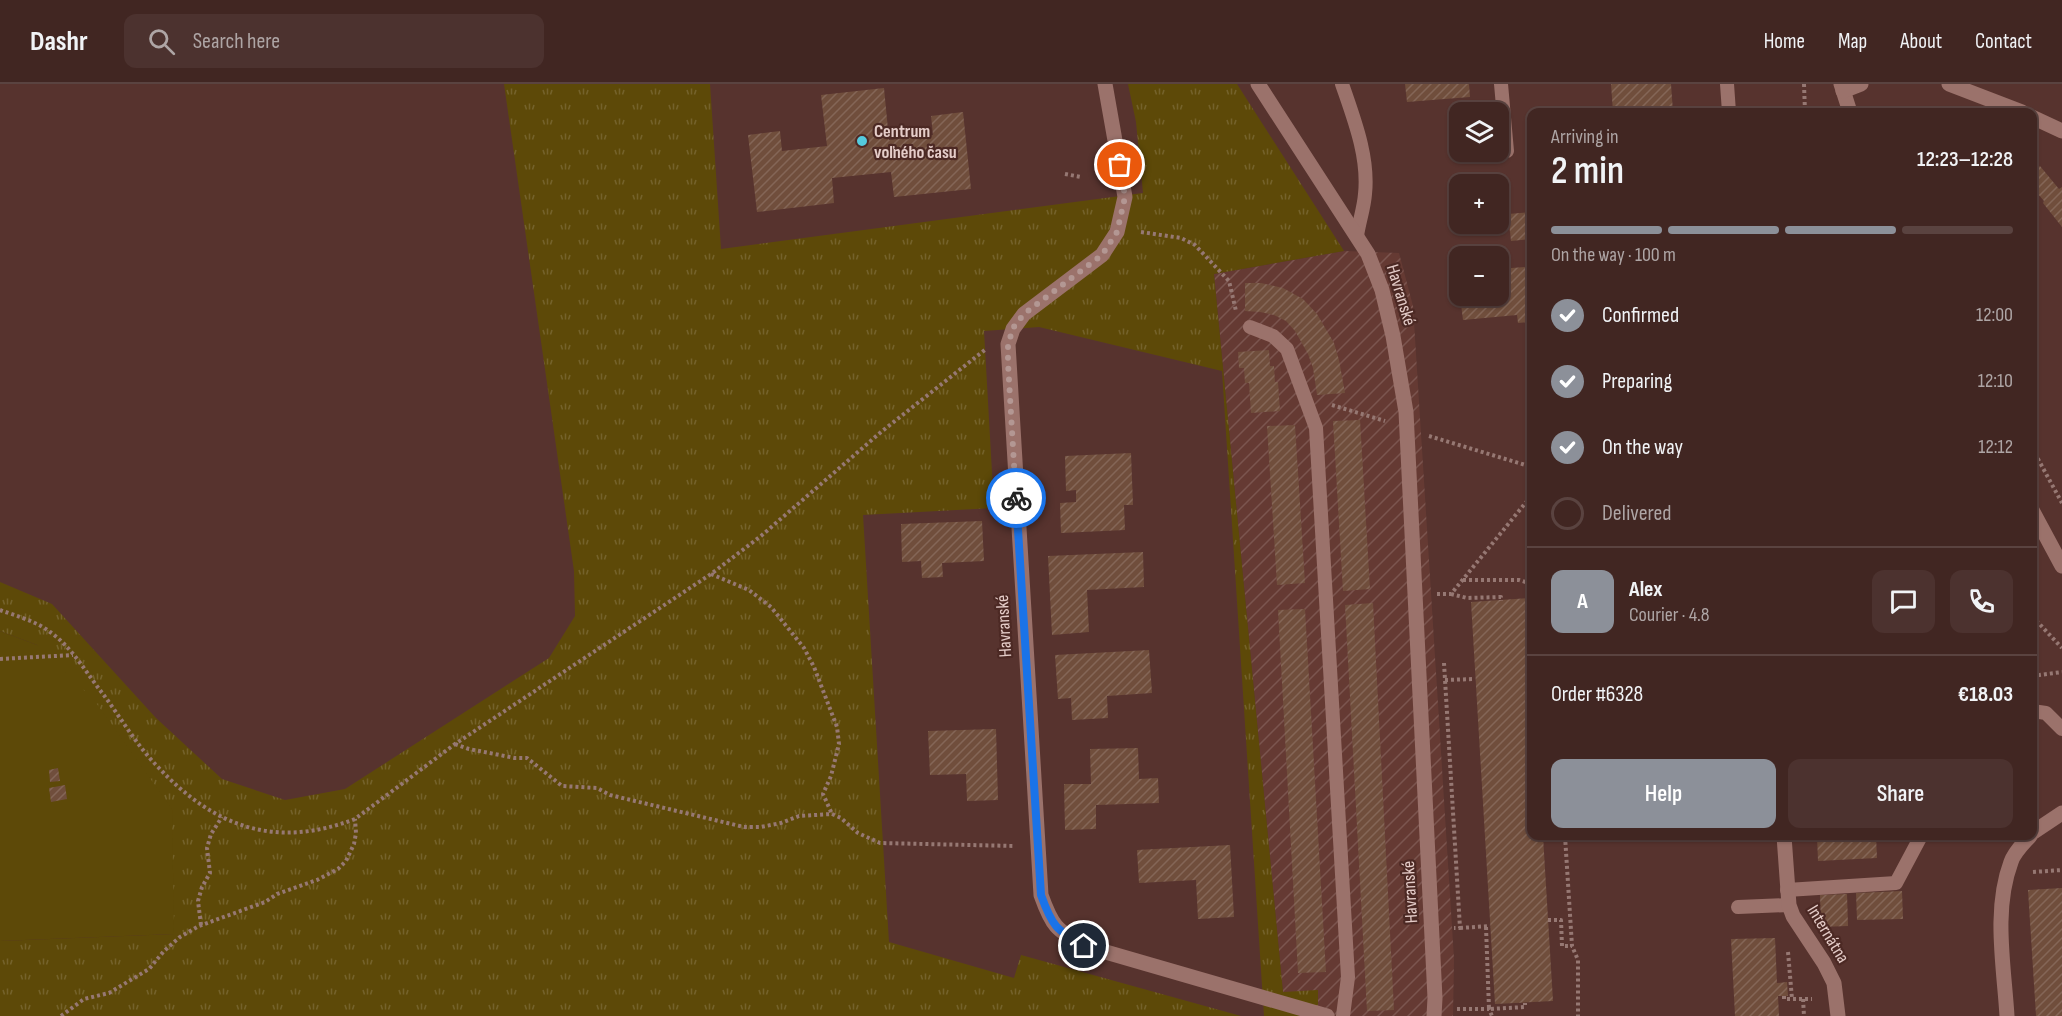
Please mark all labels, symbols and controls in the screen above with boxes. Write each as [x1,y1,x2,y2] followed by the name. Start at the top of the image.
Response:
[124,14,544,68] search box
[30,25,88,58] text: Dashr
[145,25,178,58] icon: search
[193,28,280,55] text: Search here
[1764,29,1805,54] text: Home
[1838,29,1867,54] text: Map
[1900,29,1942,54] text: About
[1975,29,2032,54] text: Contact
[1449,102,1509,306] map controls
[1449,102,1509,162] button: layers
[874,121,957,163] place label: Centrum voľného času
[1551,125,1619,149] text: Arriving in
[855,134,869,148] marker: Centrum voľného času
[1094,139,1145,190] pin
[1917,146,2013,173] text: 12:23–12:28
[1103,148,1136,181] icon: bag
[1551,148,1624,195] text: 2 min
[1449,174,1509,234] button: +
[1551,243,1676,267] text: On the way · 100 m
[1449,246,1509,306] button: −
[1382,262,1420,328] street label: Havranské
[1551,299,1584,332] icon: check
[1602,302,1679,329] text: Confirmed
[1976,303,2013,327] text: 12:00
[1551,365,1584,398] icon: check
[1602,368,1672,395] text: Preparing
[1978,369,2013,393] text: 12:10
[1551,431,1584,464] icon: check
[1602,434,1683,461] text: On the way
[1978,435,2013,459] text: 12:12
[986,468,1046,528] courier
[1000,482,1033,515] icon: bike
[1602,500,1671,527] text: Delivered
[1872,570,1935,633] button: chat
[1950,570,2013,633] button: phone
[1629,576,1662,603] text: Alex
[1577,588,1588,615] text: A
[992,594,1016,658] street label: Havranské
[1629,603,1710,627] text: Courier · 4.8
[1551,681,1643,708] text: Order #6328
[1958,681,2013,708] text: €18.03
[1551,759,1776,828] button: Help
[1788,759,2013,828] button: Share
[1398,860,1422,924] street label: Havranské
[1803,901,1854,967] street label: Internátna
[1058,920,1109,971] pin
[1067,929,1100,962] icon: home

